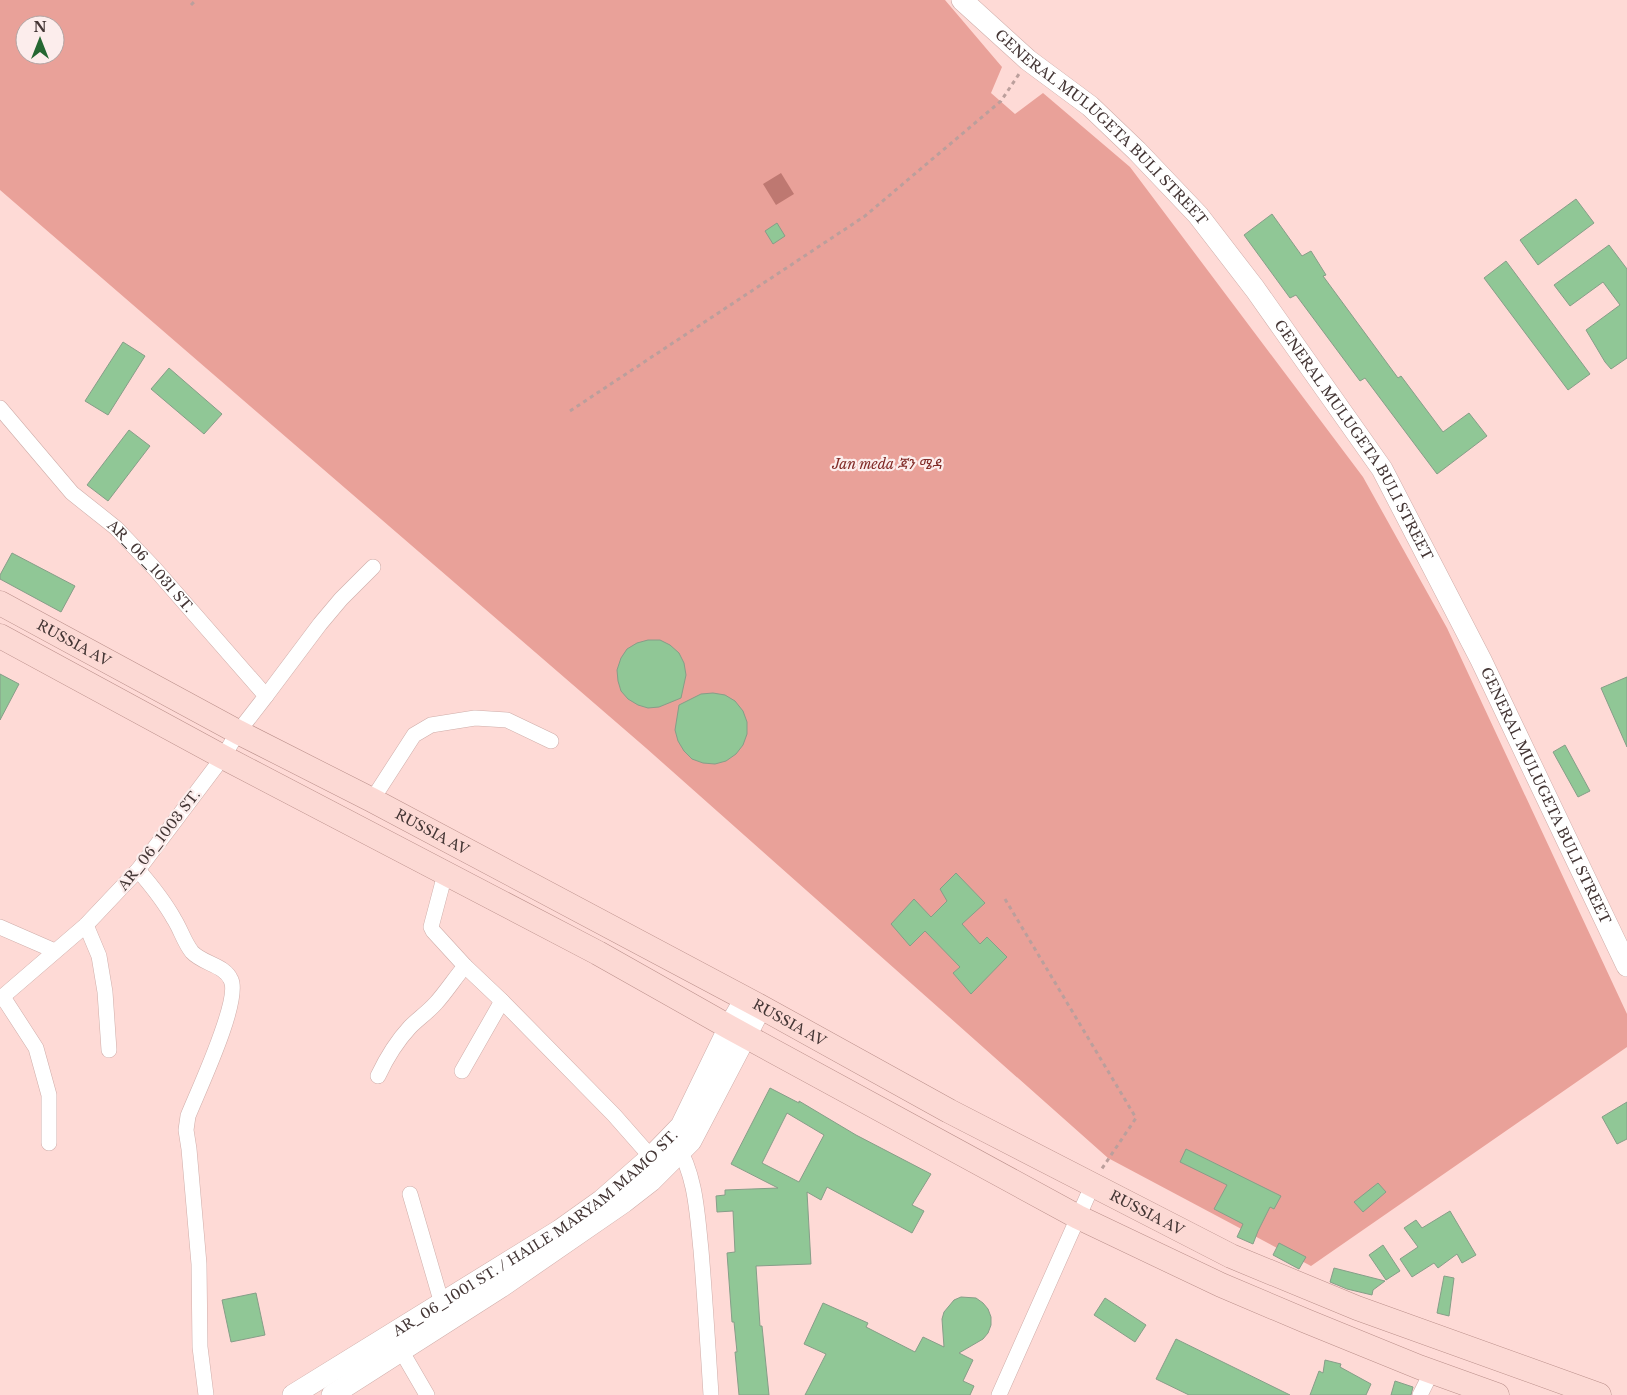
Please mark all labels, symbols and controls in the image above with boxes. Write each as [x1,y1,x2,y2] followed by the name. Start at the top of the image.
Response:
[15,15,65,65] north arrow
[33,18,47,36] text: N
[991,26,1211,229] street label: GENERAL MULUGETA BULI STREET
[1270,316,1437,563] street label: GENERAL MULUGETA BULI STREET
[831,455,942,473] park label: Jan meda ጃን ሜዳ
[103,515,198,616] street label: AR_06_1031 ST.
[34,616,115,671] street label: RUSSIA AV
[1477,664,1615,927] street label: GENERAL MULUGETA BULI STREET
[113,786,204,895] street label: AR_06_1003 ST.
[392,805,473,859] street label: RUSSIA AV
[750,995,830,1051] street label: RUSSIA AV
[389,1126,681,1341] street label: AR_06_1001 ST. / HAILE MARYAM MAMO ST.
[1107,1186,1188,1240] street label: RUSSIA AV

